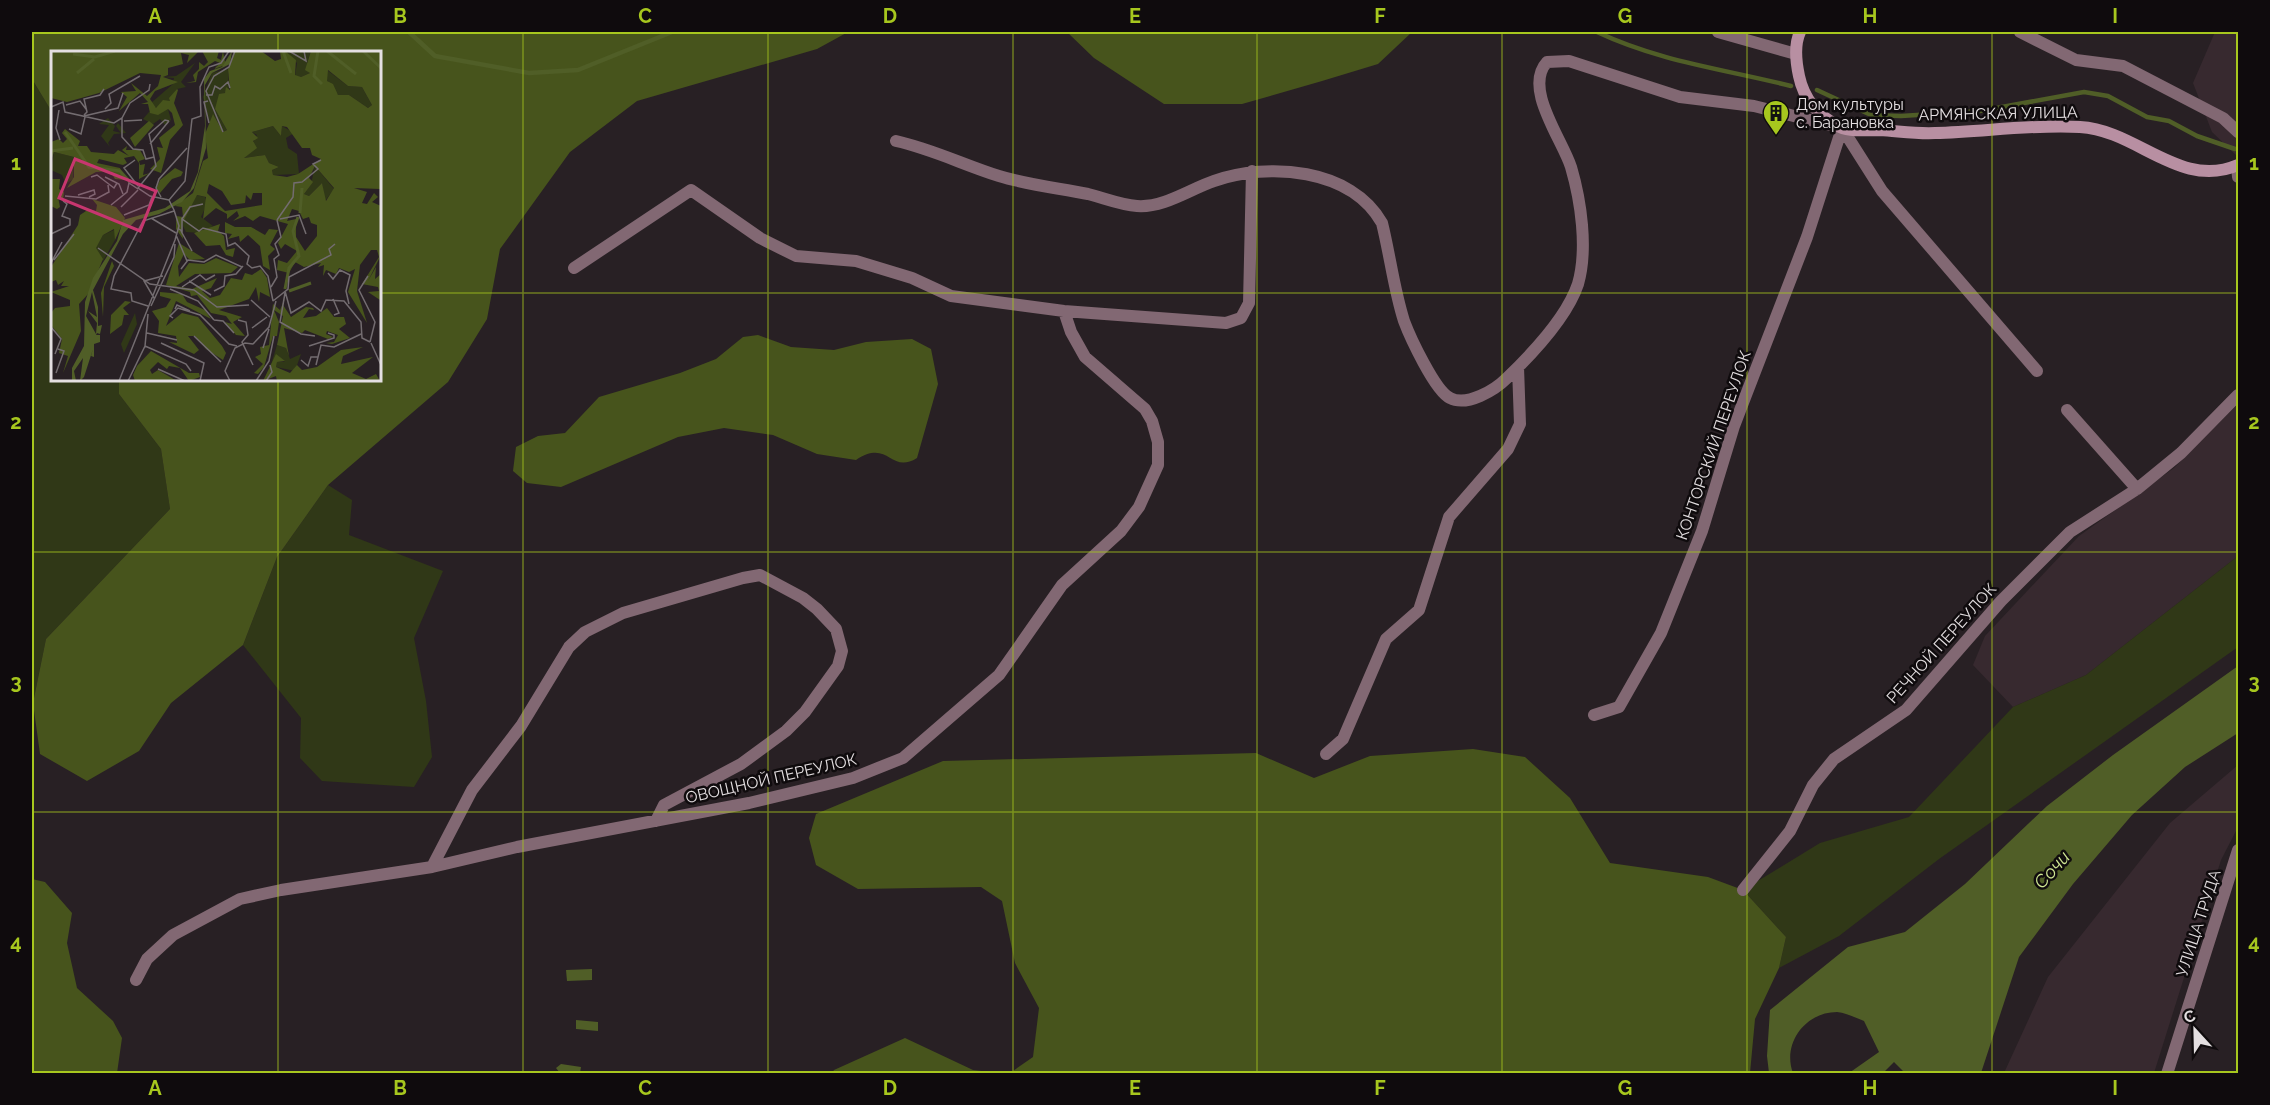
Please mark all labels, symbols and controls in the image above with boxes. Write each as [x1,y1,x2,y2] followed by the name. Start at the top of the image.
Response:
[148,4,162,28] text: A
[393,4,407,28] text: B
[638,4,652,28] text: C
[883,4,897,28] text: D
[1129,4,1141,28] text: E
[1374,4,1386,28] text: F
[1618,4,1632,28] text: G
[1863,4,1877,28] text: H
[2112,4,2118,28] text: I
[51,51,381,381] inset map
[1796,95,1904,132] place label: Дом культуры с. Барановка
[1761,98,1791,136] building icon: Дом культуры с. Барановка
[1918,103,2078,124] street label: АРМЯНСКАЯ УЛИЦА
[11,151,21,175] text: 1
[2249,151,2259,175] text: 1
[1672,348,1755,542] street label: КОНТОРСКИЙ ПЕРЕУЛОК
[10,410,22,434] text: 2
[2248,410,2260,434] text: 2
[1883,580,2000,707] street label: РЕЧНОЙ ПЕРЕУЛОК
[10,670,22,694] text: 3
[2248,670,2260,694] text: 3
[684,750,859,807] street label: ОВОЩНОЙ ПЕРЕУЛОК
[2029,847,2074,893] water label: Сочи
[2172,867,2225,979] street label: УЛИЦА ТРУДА
[10,930,22,954] text: 4
[2248,930,2260,954] text: 4
[2165,1000,2225,1060] north arrow
[2181,1006,2198,1027] text: С
[148,1076,162,1100] text: A
[393,1076,407,1100] text: B
[638,1076,652,1100] text: C
[883,1076,897,1100] text: D
[1129,1076,1141,1100] text: E
[1374,1076,1386,1100] text: F
[1618,1076,1632,1100] text: G
[1863,1076,1877,1100] text: H
[2112,1076,2118,1100] text: I

